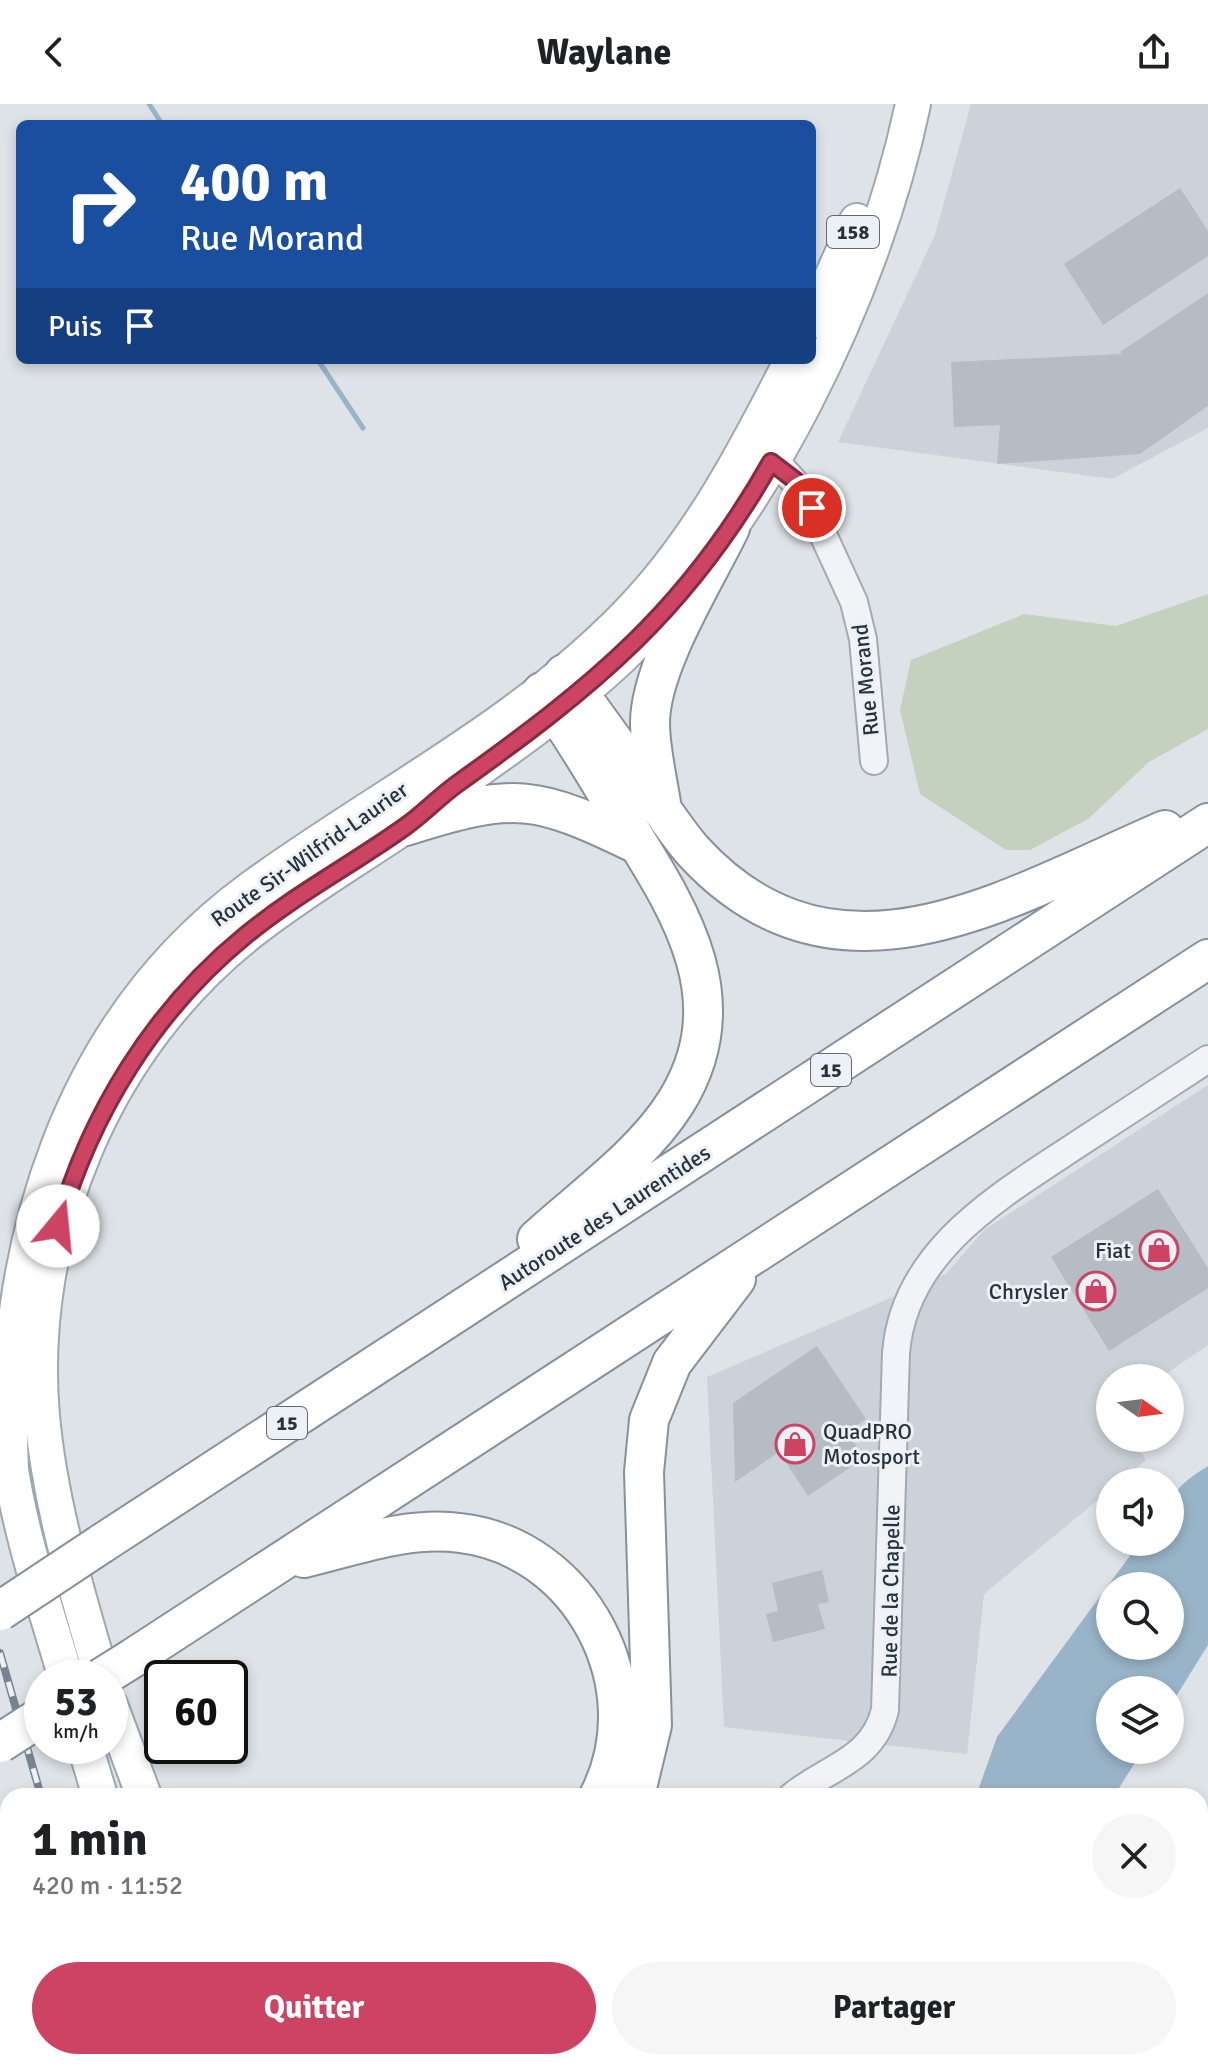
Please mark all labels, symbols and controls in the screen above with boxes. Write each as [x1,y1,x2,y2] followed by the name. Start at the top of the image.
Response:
[32,30,76,74] icon: back
[537,30,671,75] text: Waylane
[1132,30,1176,74] icon: share
[180,147,328,216] text: 400 m
[48,152,152,256] icon: right
[180,216,364,261] text: Rue Morand
[827,216,879,248] road number: 158
[118,304,162,348] icon: arrive
[48,308,102,345] text: Puis
[778,474,846,542] pin
[790,486,834,530] icon: arrive
[846,623,885,737] street label: Rue Morand
[206,776,413,933] street label: Route Sir-Wilfrid-Laurier
[811,1054,851,1086] road number: 15
[493,1139,715,1296] street label: Autoroute des Laurentides
[16,1184,100,1268] position arrow
[1138,1229,1180,1271] shop icon: Fiat
[1095,1237,1131,1264] place label: Fiat
[1075,1270,1117,1312] shop icon: Chrysler
[989,1278,1068,1305] place label: Chrysler
[1096,1364,1184,1452] north arrow
[1096,1364,1184,1764] map controls
[267,1407,307,1439] road number: 15
[823,1418,920,1470] place label: QuadPRO Motosport
[774,1423,816,1465] shop icon: QuadPRO Motosport
[1096,1468,1184,1556] button: sound
[875,1504,906,1678] street label: Rue de la Chapelle
[1096,1572,1184,1660] button: search
[144,1660,248,1764] speed limit sign: 60
[1096,1676,1184,1764] button: layers
[54,1677,98,1727] text: 53
[53,1719,99,1744] text: km/h
[32,1810,148,1869] text: 1 min
[1092,1814,1176,1898] button: close
[32,1870,183,1902] text: 420 m · 11:52
[32,1962,596,2054] button: Quitter
[612,1962,1176,2054] button: Partager

